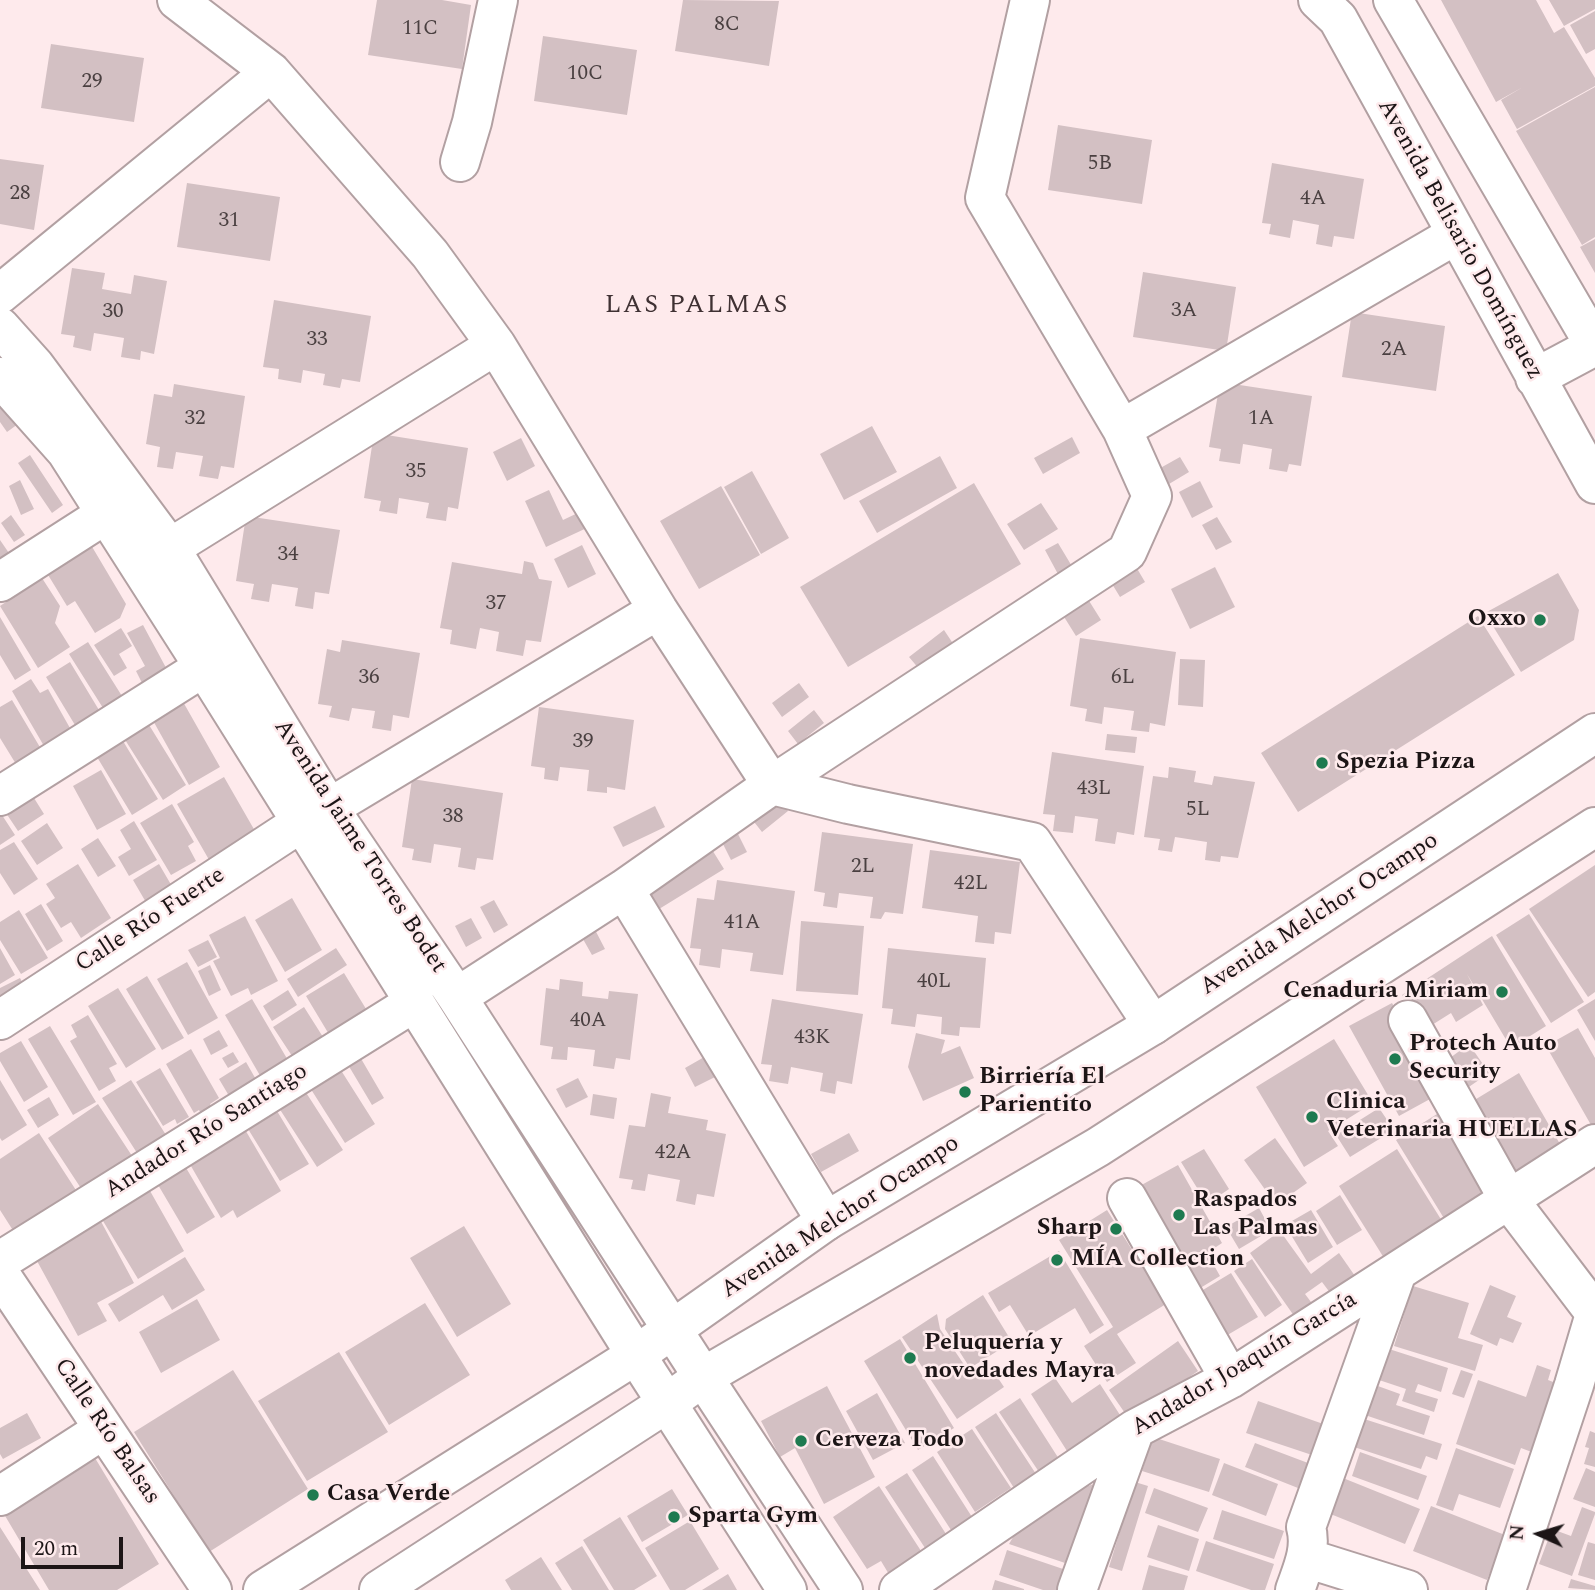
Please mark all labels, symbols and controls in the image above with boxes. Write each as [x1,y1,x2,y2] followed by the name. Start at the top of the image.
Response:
[714,13,740,39] house number: 8C
[402,17,438,43] house number: 11C
[567,62,603,88] house number: 10C
[82,70,102,96] house number: 29
[1370,95,1548,385] street label: Avenida Belisario Domínguez
[1088,152,1112,178] house number: 5B
[10,182,30,208] house number: 28
[1300,187,1326,213] house number: 4A
[219,209,239,235] house number: 31
[606,291,788,323] district label: LAS PALMAS
[1171,299,1197,325] house number: 3A
[103,300,123,326] house number: 30
[307,328,327,354] house number: 33
[1381,338,1407,364] house number: 2A
[185,407,205,433] house number: 32
[1248,407,1274,433] house number: 1A
[406,460,426,486] house number: 35
[278,543,298,569] house number: 34
[486,592,506,618] house number: 37
[1468,606,1526,634] place label: Oxxo
[1532,612,1548,628] marker: Oxxo
[359,666,379,692] house number: 36
[1111,666,1135,692] house number: 6L
[266,715,452,979] street label: Avenida Jaime Torres Bodet
[573,730,593,756] house number: 39
[1336,749,1475,777] place label: Spezia Pizza
[1314,755,1330,771] marker: Spezia Pizza
[1077,777,1111,803] house number: 43L
[1186,798,1210,824] house number: 5L
[443,805,463,831] house number: 38
[1195,827,1445,1003] street label: Avenida Melchor Ocampo
[851,855,875,881] house number: 2L
[71,862,231,980] street label: Calle Río Fuerte
[954,872,988,898] house number: 42L
[724,911,760,937] house number: 41A
[917,970,951,996] house number: 40L
[1283,978,1488,1006] place label: Cenaduria Miriam
[1494,984,1510,1000] marker: Cenaduria Miriam
[570,1009,606,1035] house number: 40A
[794,1026,830,1052] house number: 43K
[1409,1031,1557,1087] place label: Protech Auto Security
[1387,1051,1403,1067] marker: Protech Auto Security
[100,1058,314,1206] street label: Andador Río Santiago
[979,1064,1105,1120] place label: Birriería El Parientito
[957,1084,973,1100] marker: Birriería El Parientito
[1326,1089,1577,1145] place label: Clinica Veterinaria HUELLAS
[1304,1109,1320,1125] marker: Clinica Veterinaria HUELLAS
[716,1130,966,1306] street label: Avenida Melchor Ocampo
[655,1141,691,1167] house number: 42A
[1193,1187,1318,1243] place label: Raspados Las Palmas
[1171,1207,1187,1223] marker: Raspados Las Palmas
[1037,1215,1102,1243] place label: Sharp
[1108,1221,1124,1237] marker: Sharp
[1071,1246,1244,1274] place label: MÍA Collection
[1049,1252,1065,1268] marker: MÍA Collection
[1127,1286,1363,1444] street label: Andador Joaquín García
[924,1330,1115,1386] place label: Peluquería y novedades Mayra
[902,1350,918,1366] marker: Peluquería y novedades Mayra
[47,1353,165,1511] street label: Calle Río Balsas
[815,1427,964,1455] place label: Cerveza Todo
[793,1433,809,1449] marker: Cerveza Todo
[327,1481,450,1509] place label: Casa Verde
[305,1487,321,1503] marker: Casa Verde
[1504,1499,1574,1569] north arrow
[688,1503,818,1531] place label: Sparta Gym
[666,1509,682,1525] marker: Sparta Gym
[24,1524,126,1568] scale bar
[1503,1524,1533,1541] text: N
[34,1533,78,1565] text: 20 m

